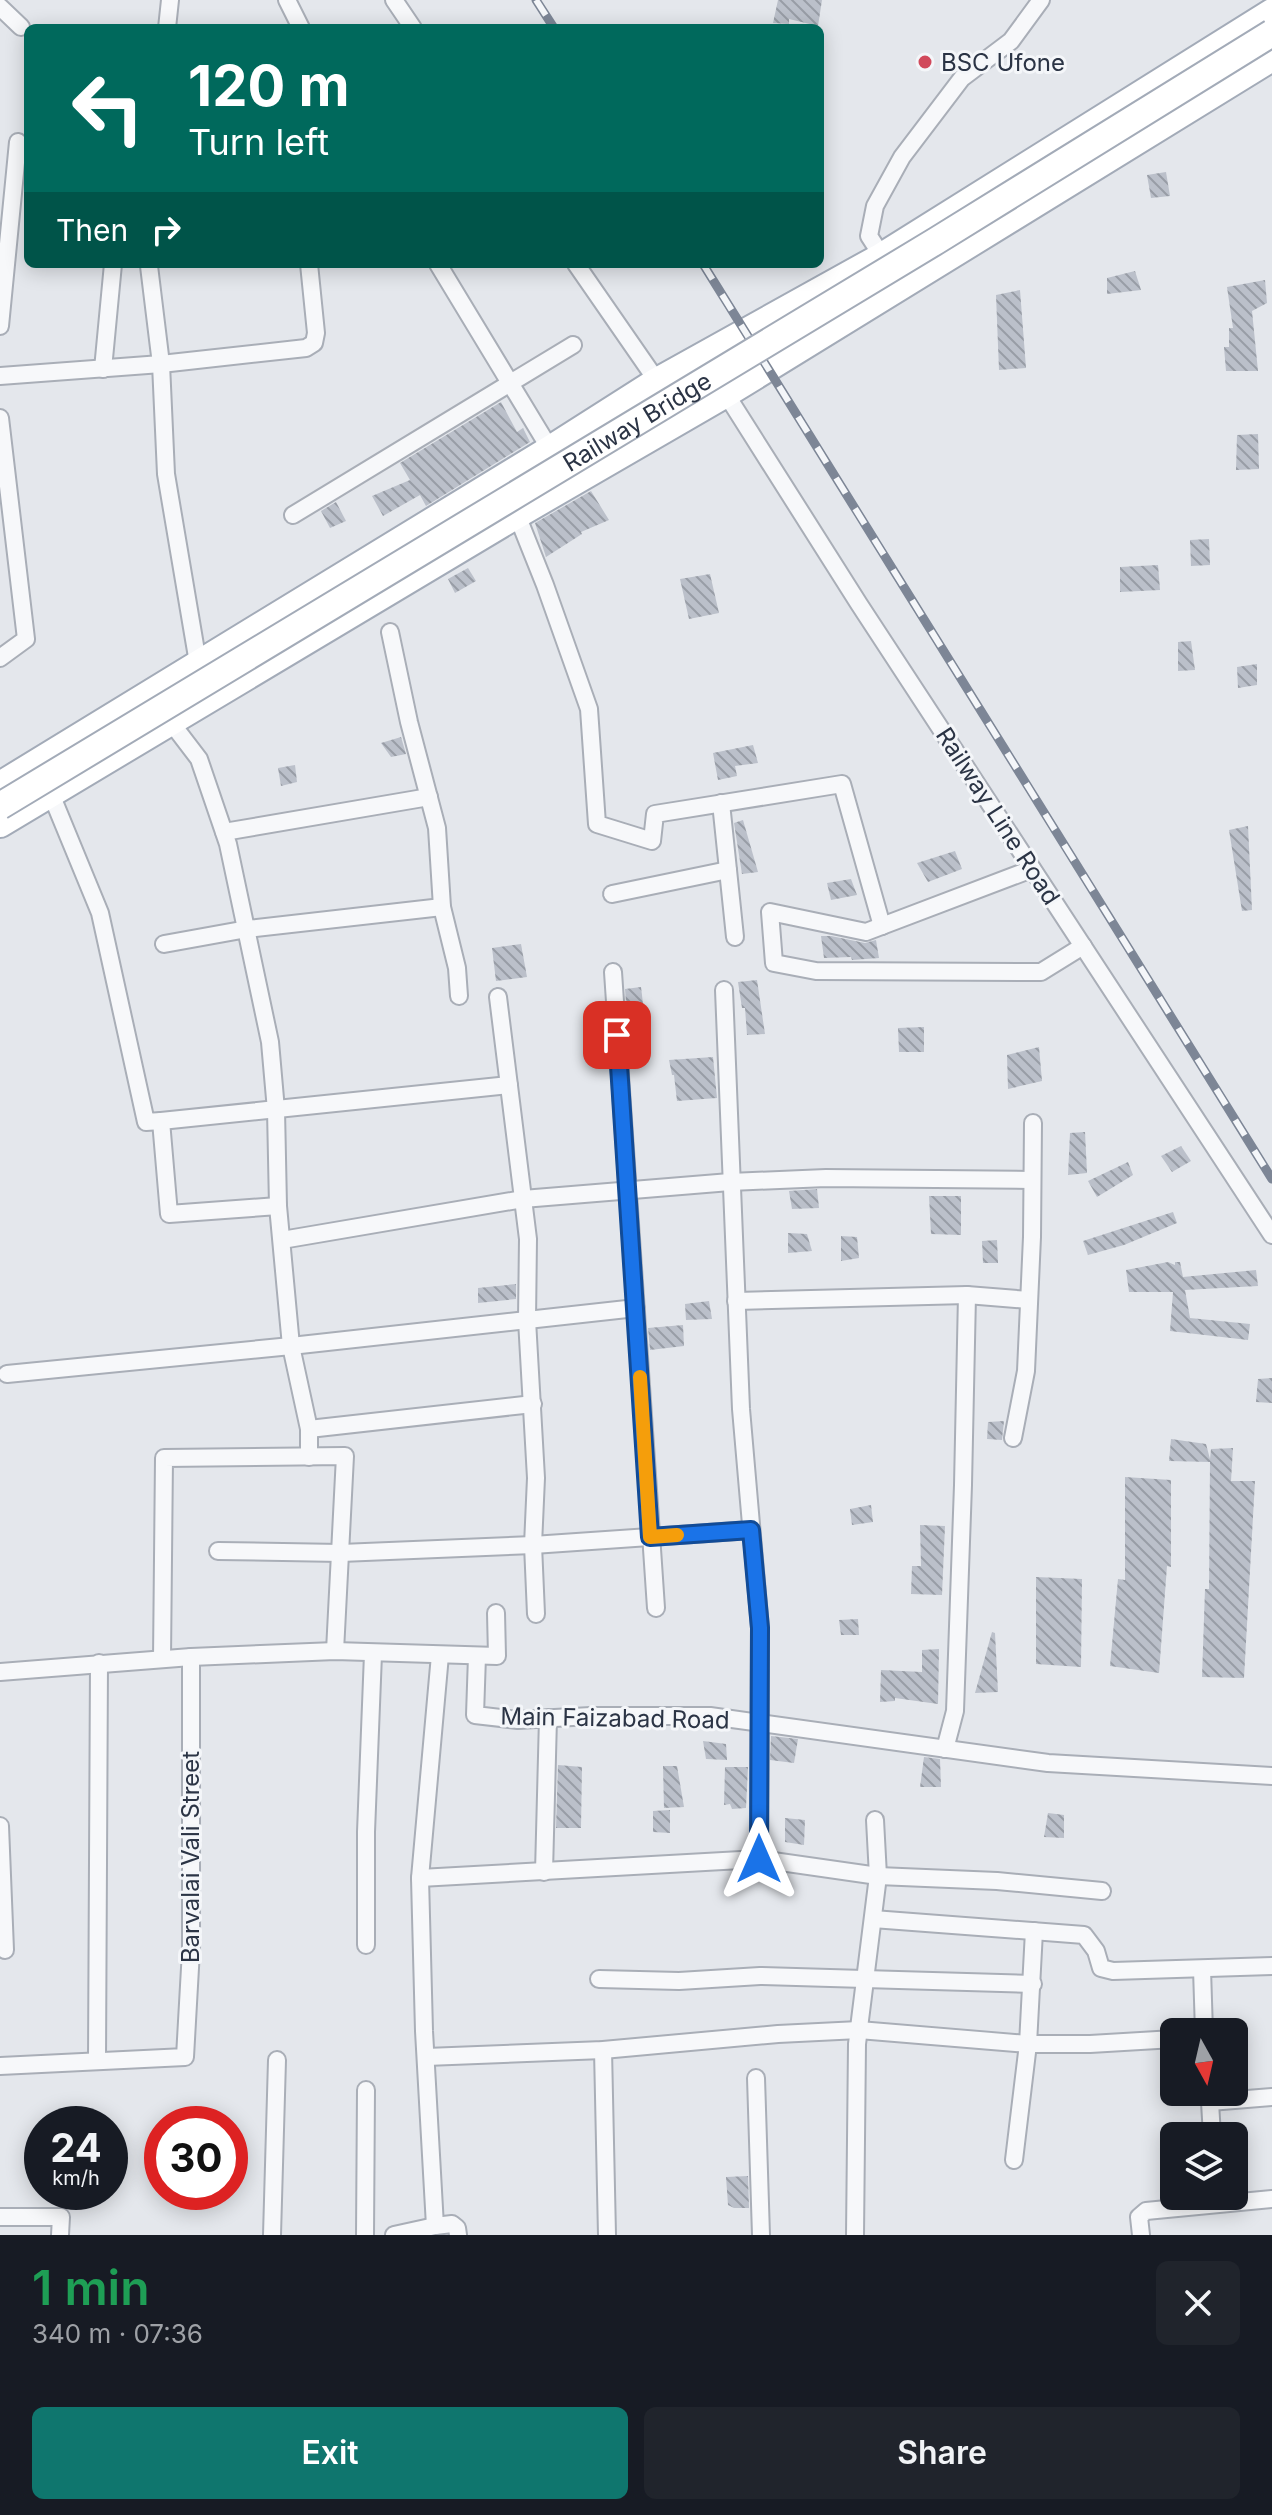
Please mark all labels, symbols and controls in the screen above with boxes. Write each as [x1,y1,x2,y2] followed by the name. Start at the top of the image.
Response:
[941,48,1065,77] place label: BSC Ufone
[188,52,350,120] text: 120 m
[916,53,934,71] marker: BSC Ufone
[56,56,160,160] icon: left
[188,120,329,164] text: Turn left
[144,208,188,252] icon: right
[56,212,128,248] text: Then
[558,366,716,477] street label: Railway Bridge
[930,722,1066,910] street label: Railway Line Road
[583,1001,651,1069] pin
[595,1013,639,1057] icon: arrive
[500,1702,730,1734] street label: Main Faizabad Road
[176,1751,205,1963] street label: Barvalai Vali Street
[717,1817,801,1901] position arrow
[1160,2018,1248,2106] north arrow
[1160,2018,1248,2210] map controls
[144,2106,248,2210] speed limit sign: 30
[1160,2122,1248,2210] button: layers
[50,2123,102,2172] text: 24
[52,2166,100,2190] text: km/h
[32,2258,150,2317] text: 1 min
[1156,2261,1240,2345] button: close
[32,2318,203,2349] text: 340 m · 07:36
[32,2407,628,2499] button: Exit
[644,2407,1240,2499] button: Share

